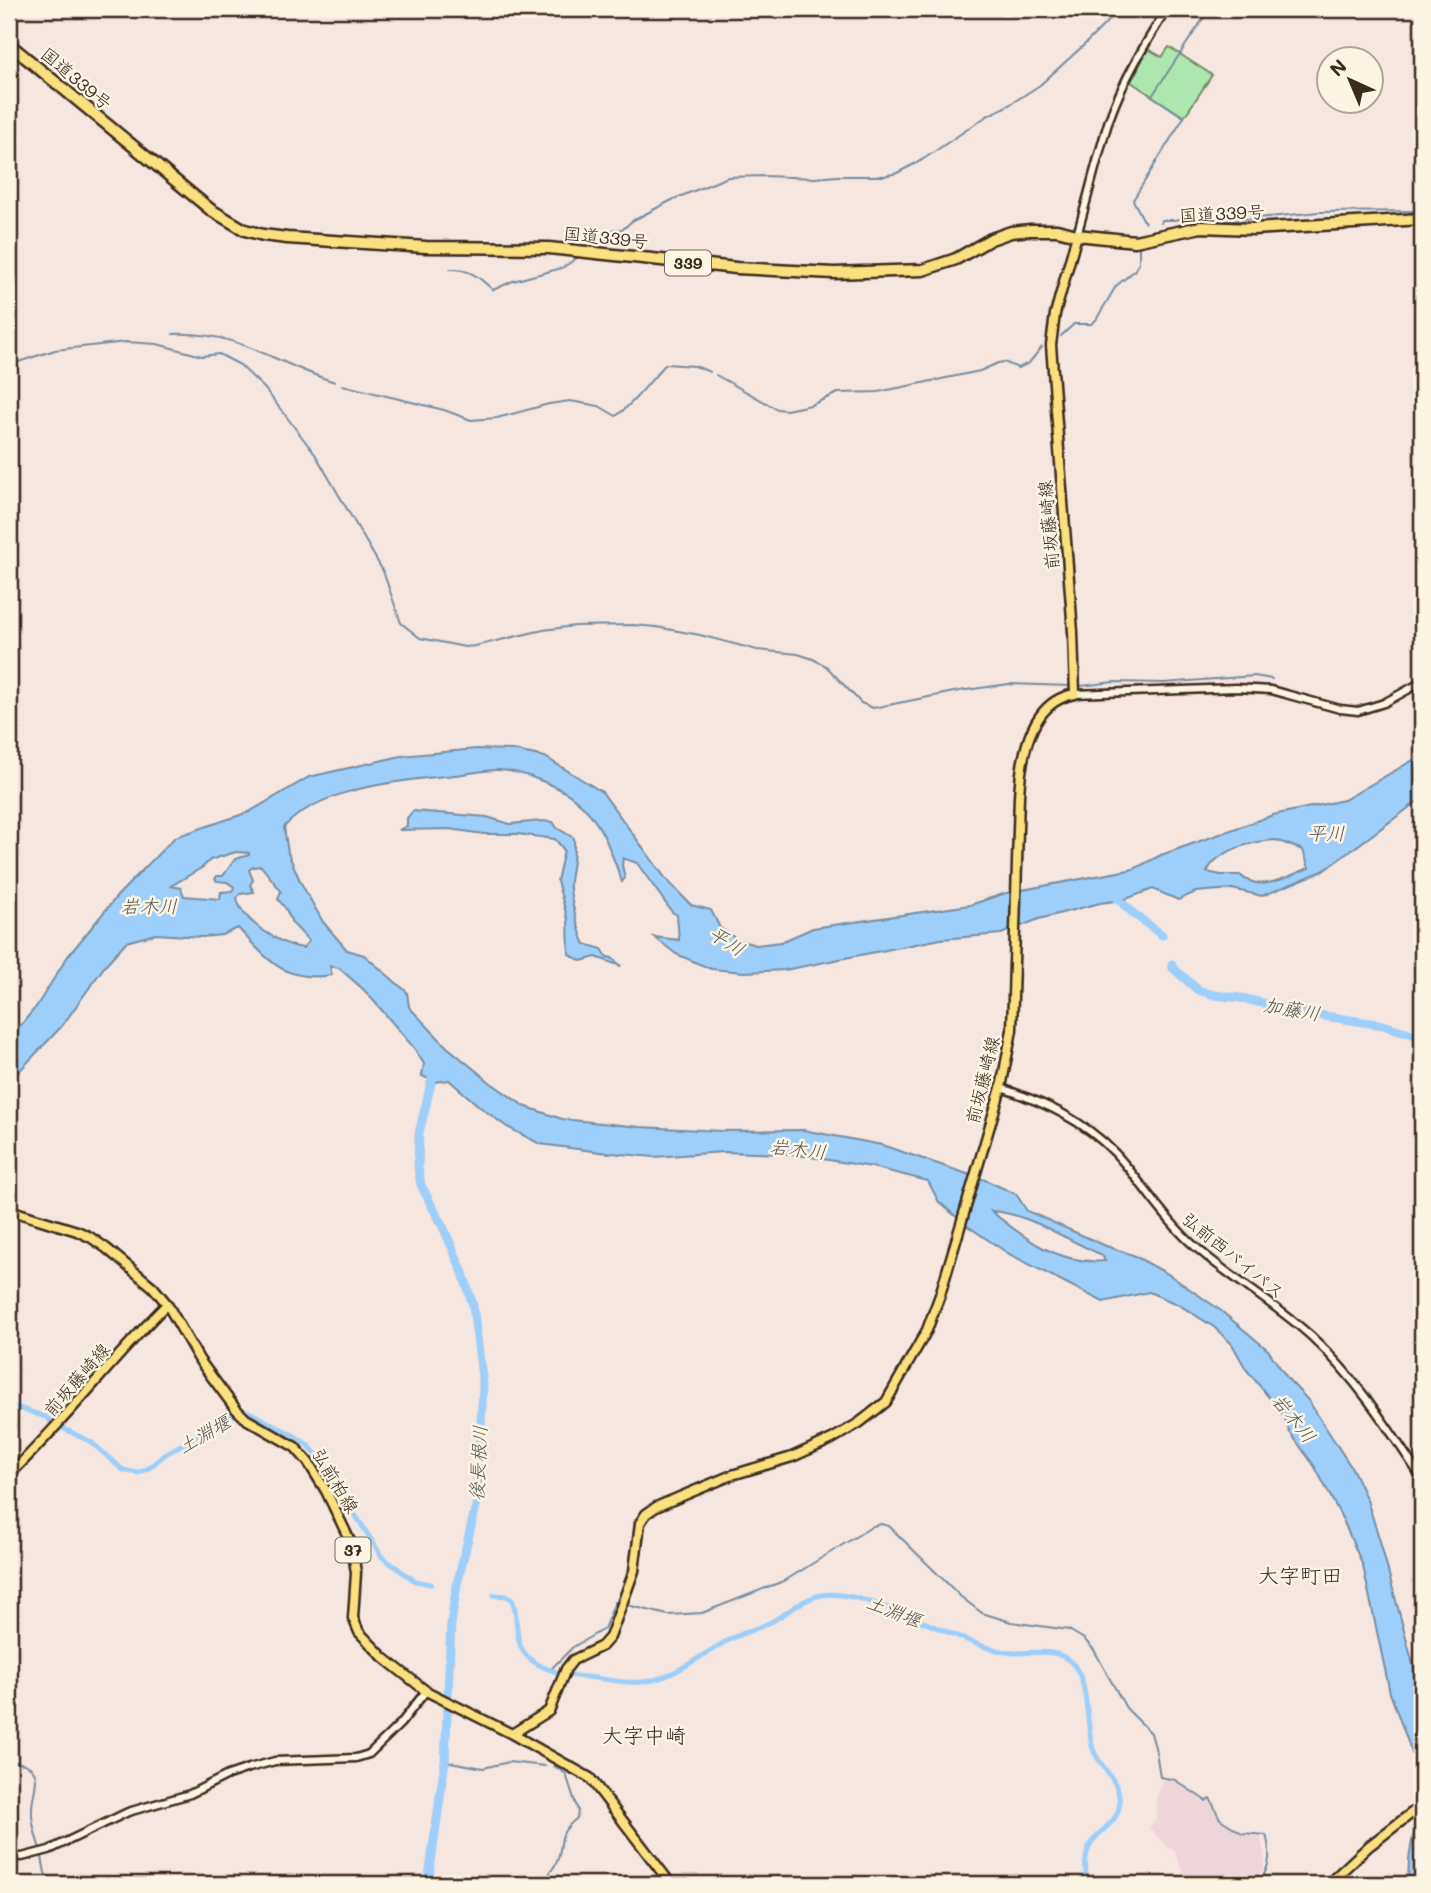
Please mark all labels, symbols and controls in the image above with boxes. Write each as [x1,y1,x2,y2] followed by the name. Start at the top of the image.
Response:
[36,41,117,115] street label: 国道339号
[1316,46,1386,116] north arrow
[1324,53,1352,81] text: N
[1179,199,1265,227] street label: 国道339号
[562,221,650,253] street label: 国道339号
[665,250,711,276] road number: 339
[1032,479,1064,571] street label: 前坂藤崎線
[1307,820,1345,845] water label: 平川
[120,893,178,918] water label: 岩木川
[705,920,750,961] water label: 平川
[1262,991,1322,1026] water label: 加藤川
[959,1033,1005,1126] street label: 前坂藤崎線
[768,1133,828,1164] water label: 岩木川
[1177,1206,1290,1304] street label: 弘前西バイパス
[38,1338,115,1421] street label: 前坂藤崎線
[1267,1388,1322,1448] water label: 岩木川
[173,1407,236,1459] water label: 土淵堰
[463,1424,492,1502] water label: 後長根川
[307,1443,365,1518] street label: 弘前柏線
[336,1538,370,1562] road number: 37
[1258,1561,1342,1588] district label: 大字町田
[863,1589,927,1633] water label: 土淵堰
[602,1721,686,1748] district label: 大字中崎

